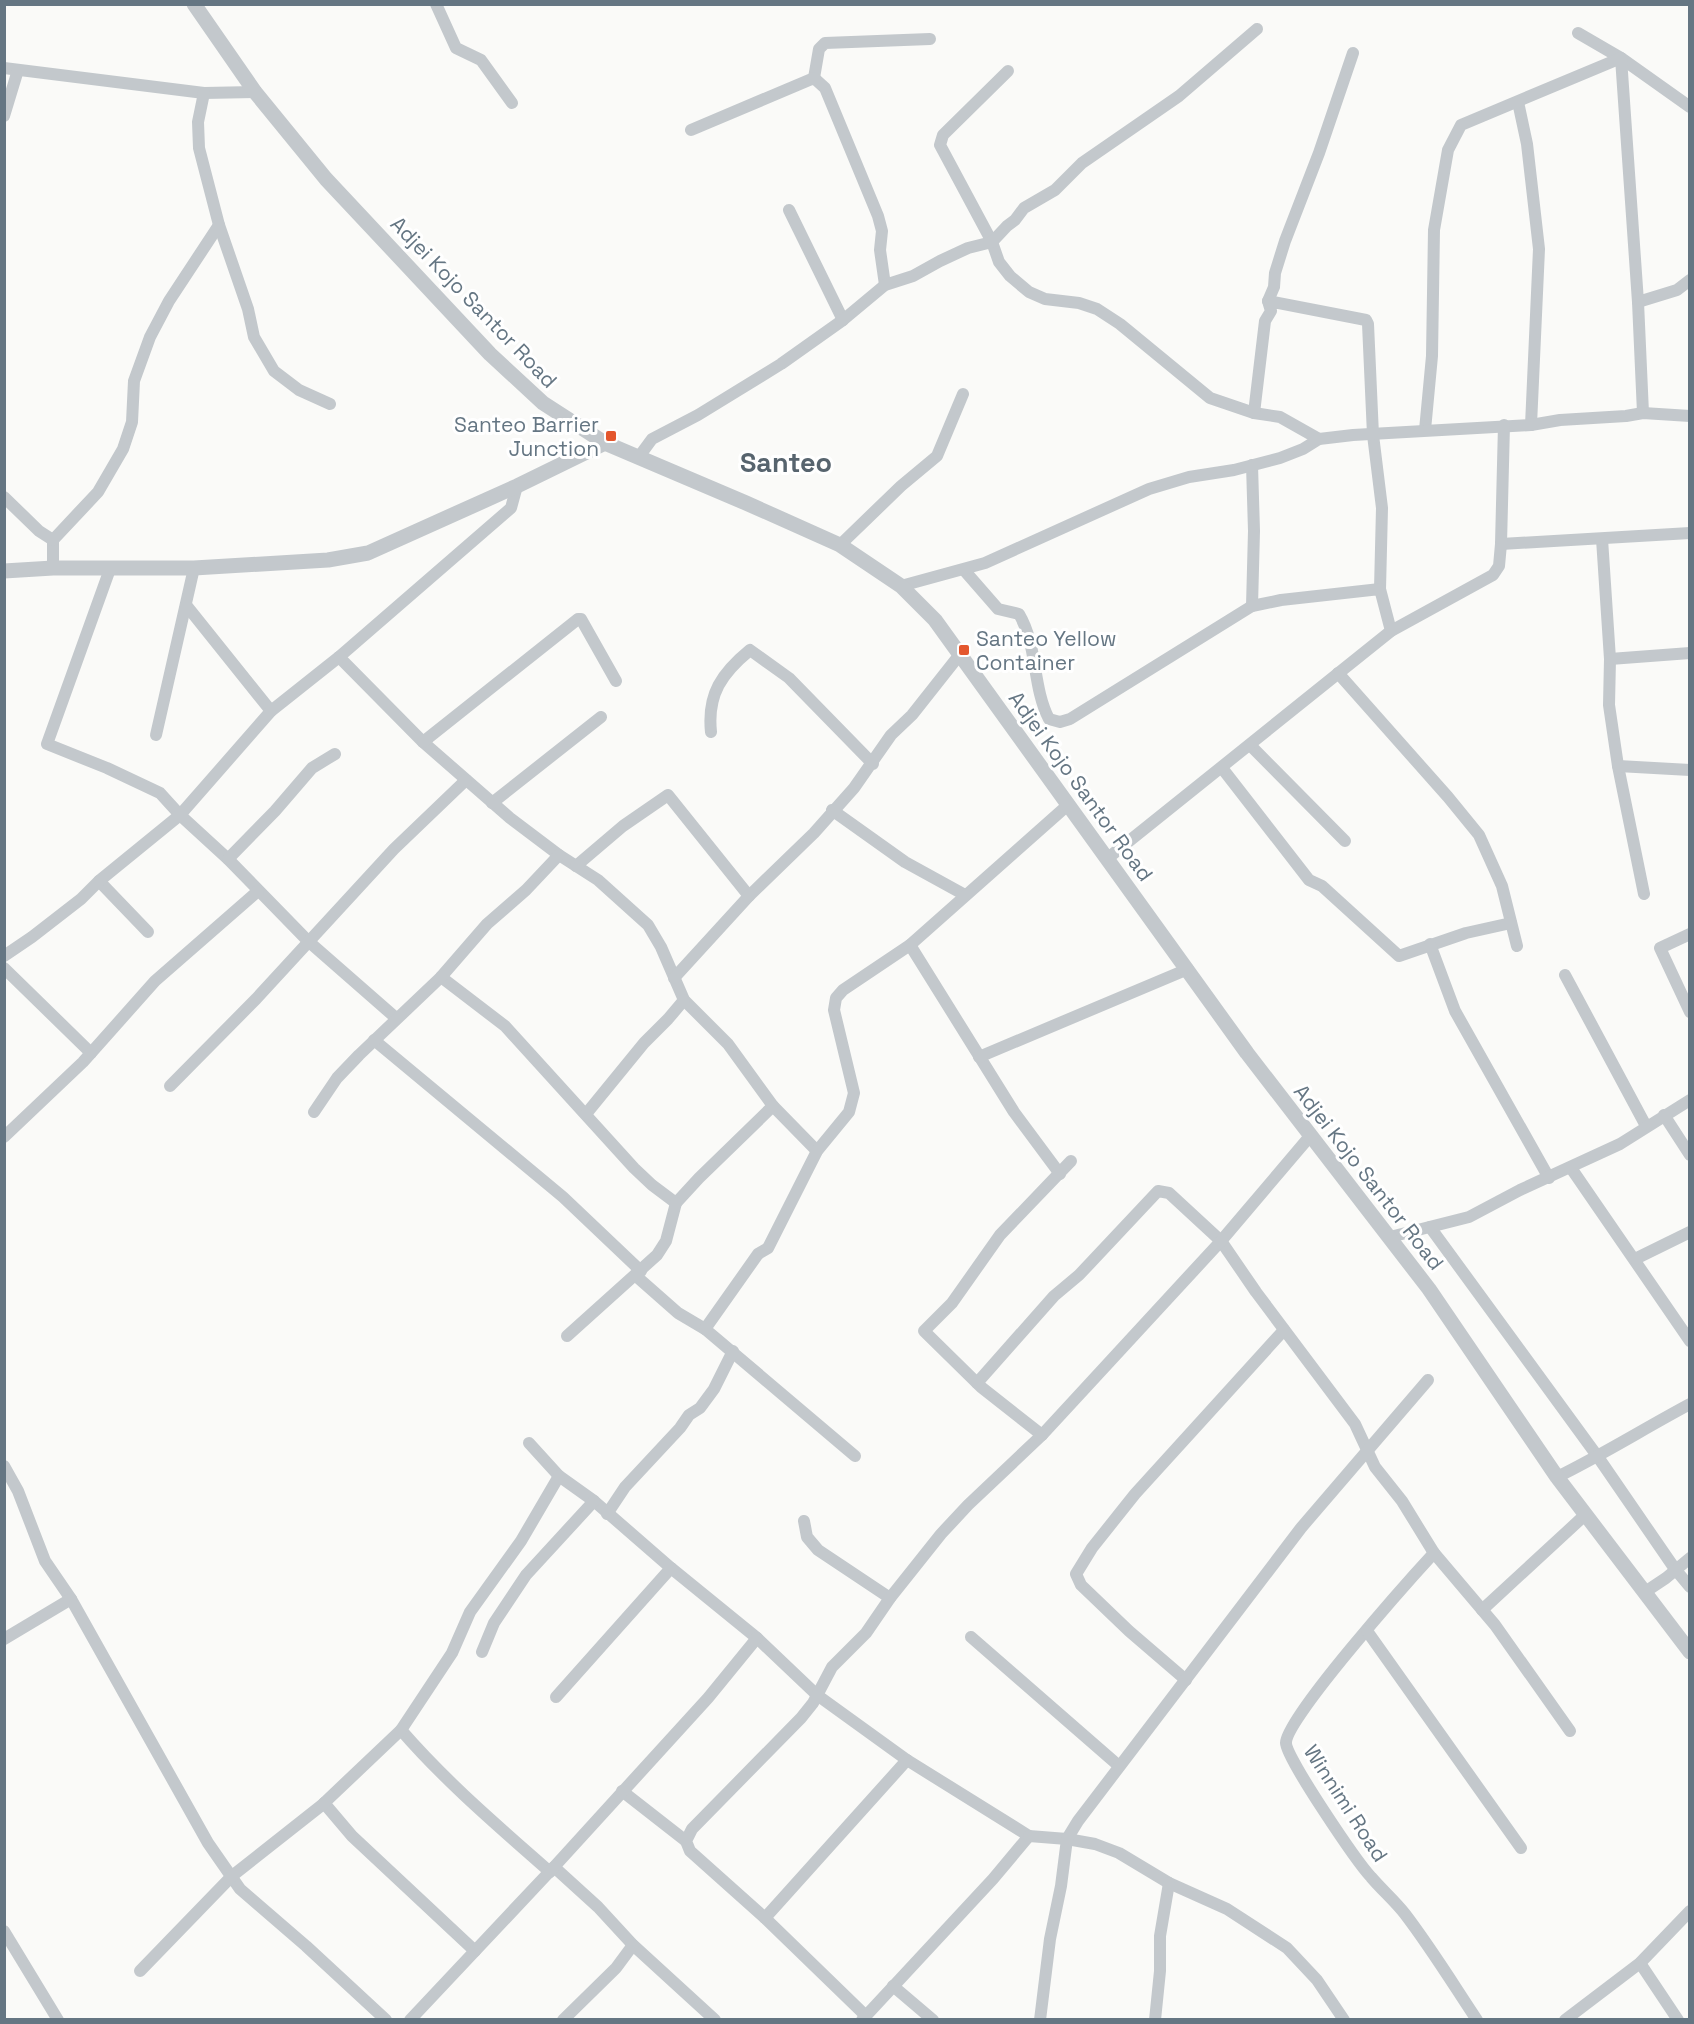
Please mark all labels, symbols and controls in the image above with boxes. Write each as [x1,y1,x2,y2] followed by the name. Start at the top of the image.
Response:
[385,210,563,394] street label: Adjei Kojo Santor Road
[454,411,599,462] place label: Santeo Barrier Junction
[604,429,618,443] marker: Santeo Barrier Junction
[740,445,832,480] district label: Santeo
[976,625,1117,676] place label: Santeo Yellow Container
[957,643,971,657] marker: Santeo Yellow Container
[1003,686,1159,886] street label: Adjei Kojo Santor Road
[1288,1079,1450,1275] street label: Adjei Kojo Santor Road
[1298,1739,1394,1867] street label: Winnimi Road

